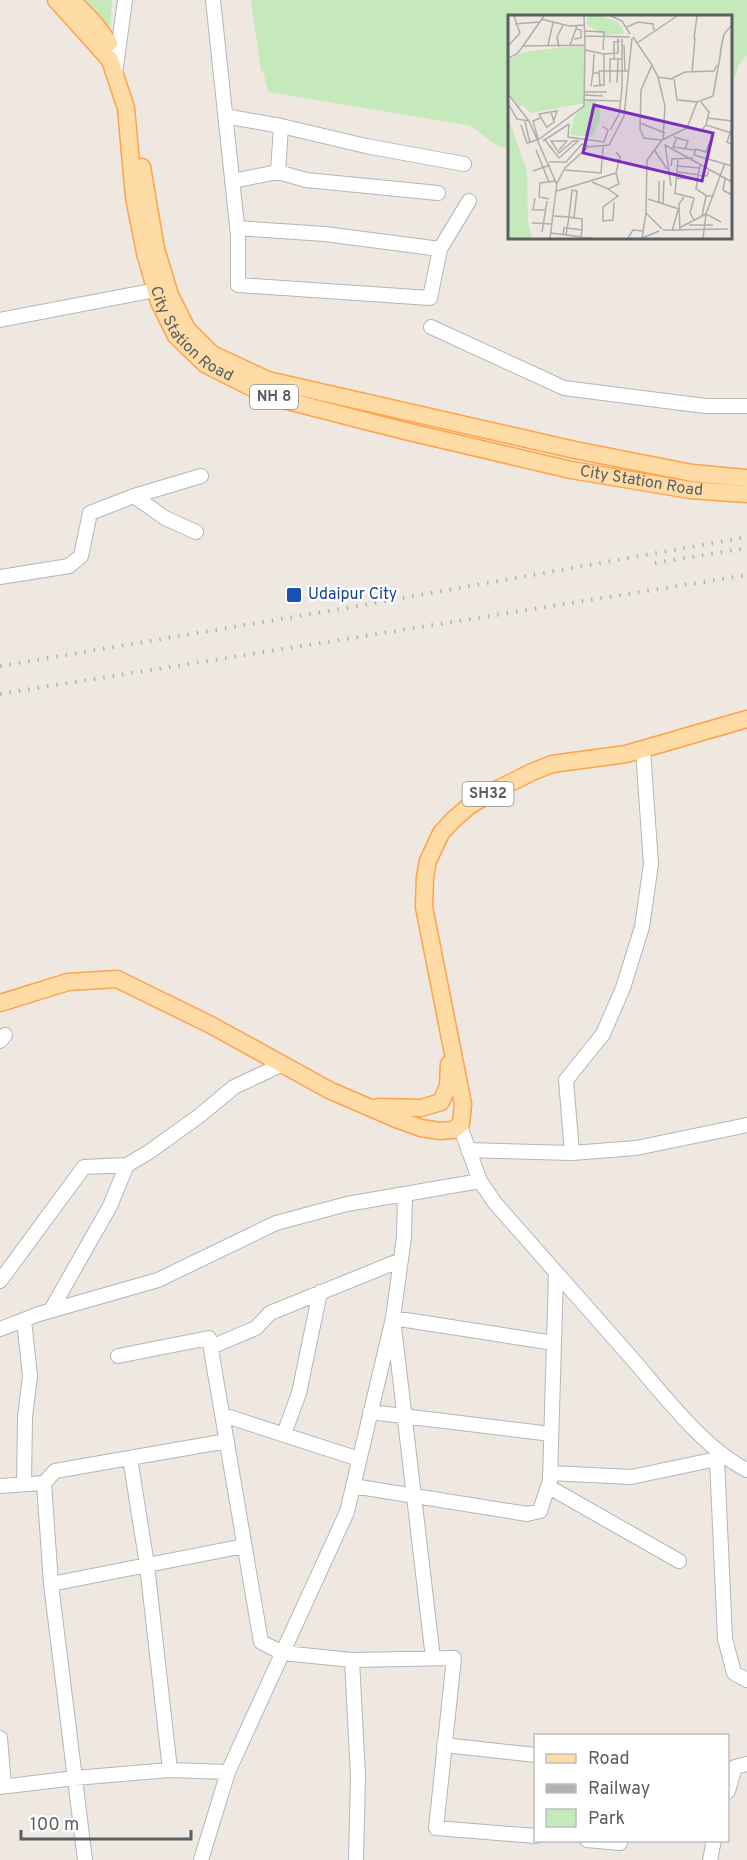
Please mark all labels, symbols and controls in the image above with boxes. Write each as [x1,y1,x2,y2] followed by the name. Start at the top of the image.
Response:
[508,15,732,238] inset map
[145,284,236,387] street label: City Station Road
[250,385,298,409] road number: NH 8
[578,462,704,501] street label: City Station Road
[308,585,397,605] place label: Udaipur City
[285,586,303,604] marker: Udaipur City
[462,782,514,806] road number: SH32
[534,1734,729,1842] legend
[588,1748,630,1771] text: Road
[588,1778,650,1801] text: Railway
[21,1803,190,1841] scale bar
[588,1808,625,1831] text: Park
[30,1814,79,1837] text: 100 m

